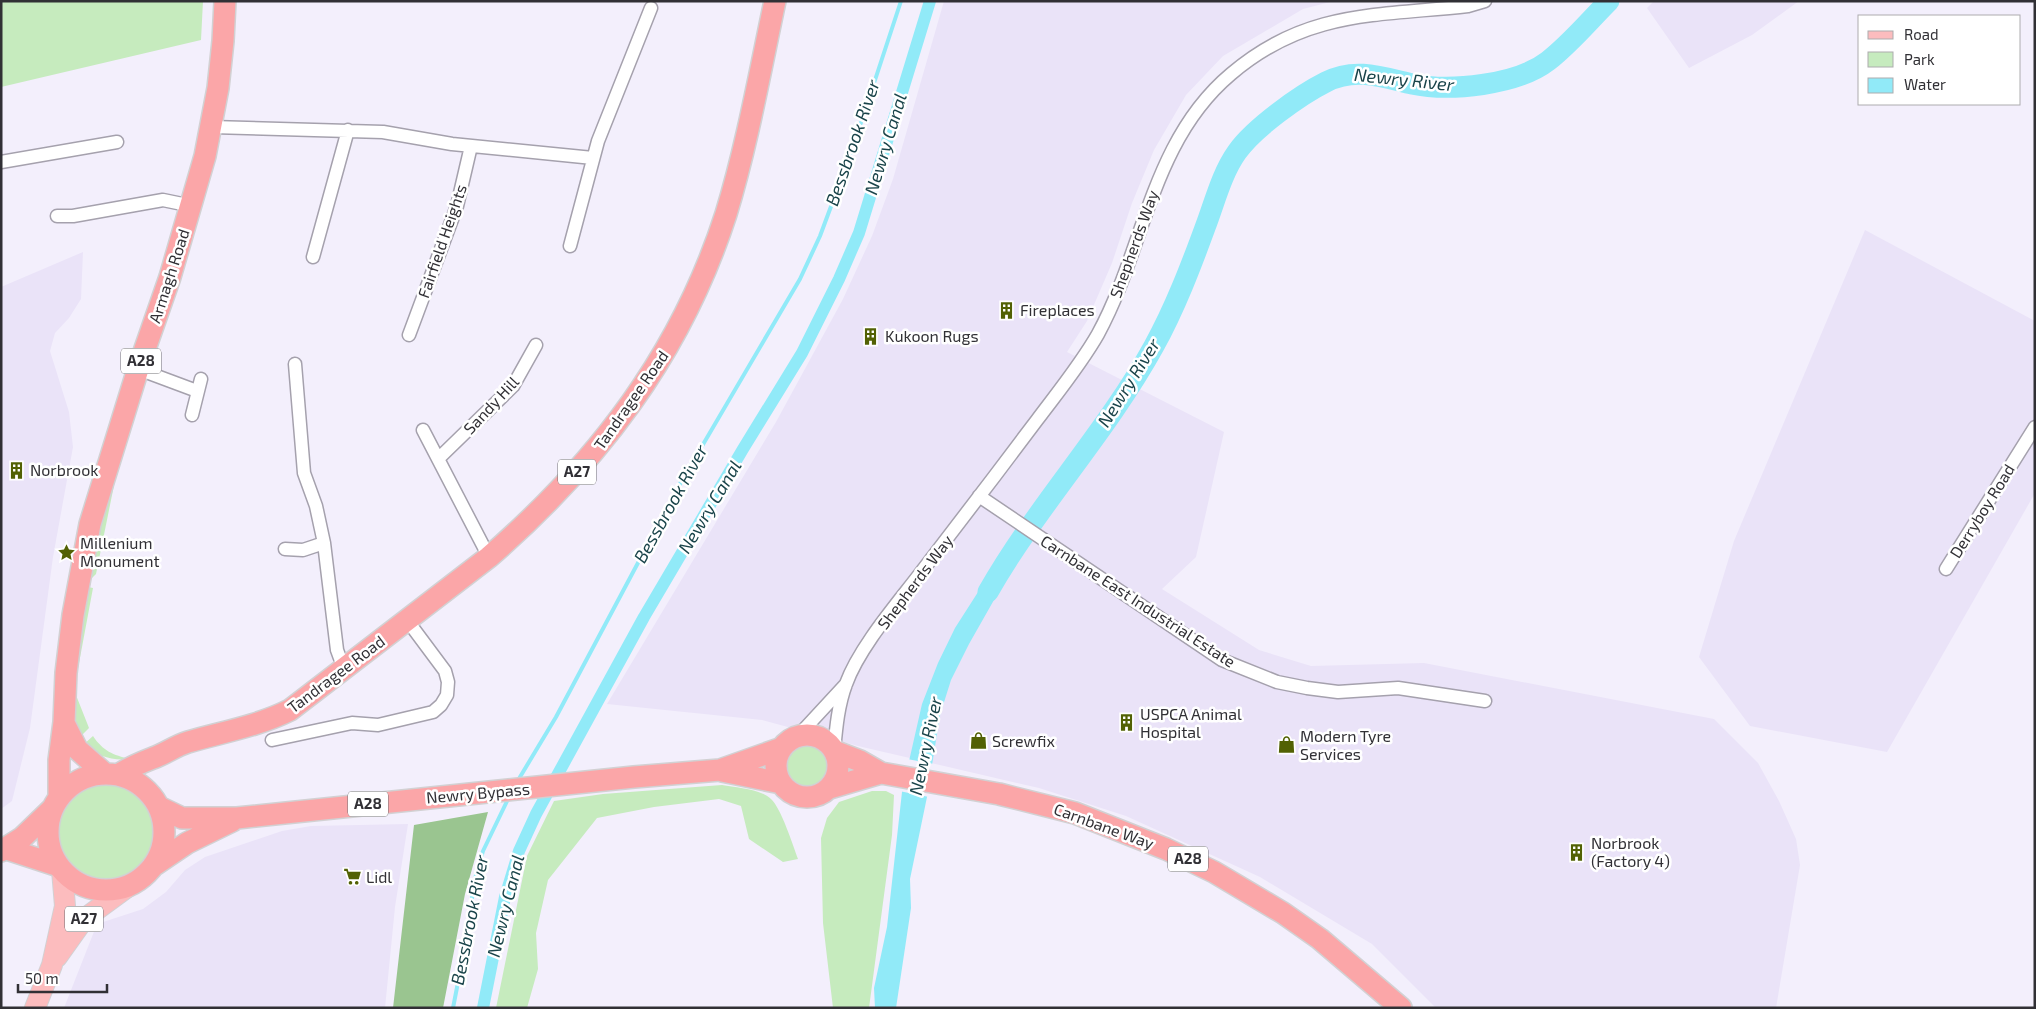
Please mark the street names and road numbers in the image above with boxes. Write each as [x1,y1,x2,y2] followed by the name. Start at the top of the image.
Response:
[413,182,470,300] street label: Fairfield Heights
[1105,187,1162,300] street label: Shepherds Way
[144,226,193,325] street label: Armagh Road
[589,346,672,453] street label: Tandragee Road
[121,348,161,374] road number: A28
[459,372,522,437] street label: Sandy Hill
[558,460,596,484] road number: A27
[1945,460,2018,561] street label: Derryboy Road
[873,530,957,633] street label: Shepherds Way
[1037,530,1239,671] street label: Carnbane East Industrial Estate
[283,631,388,716] street label: Tandragee Road
[425,779,531,806] street label: Newry Bypass
[348,792,388,816] road number: A28
[1052,799,1157,853] street label: Carnbane Way
[1168,846,1208,872] road number: A28
[65,906,103,932] road number: A27

